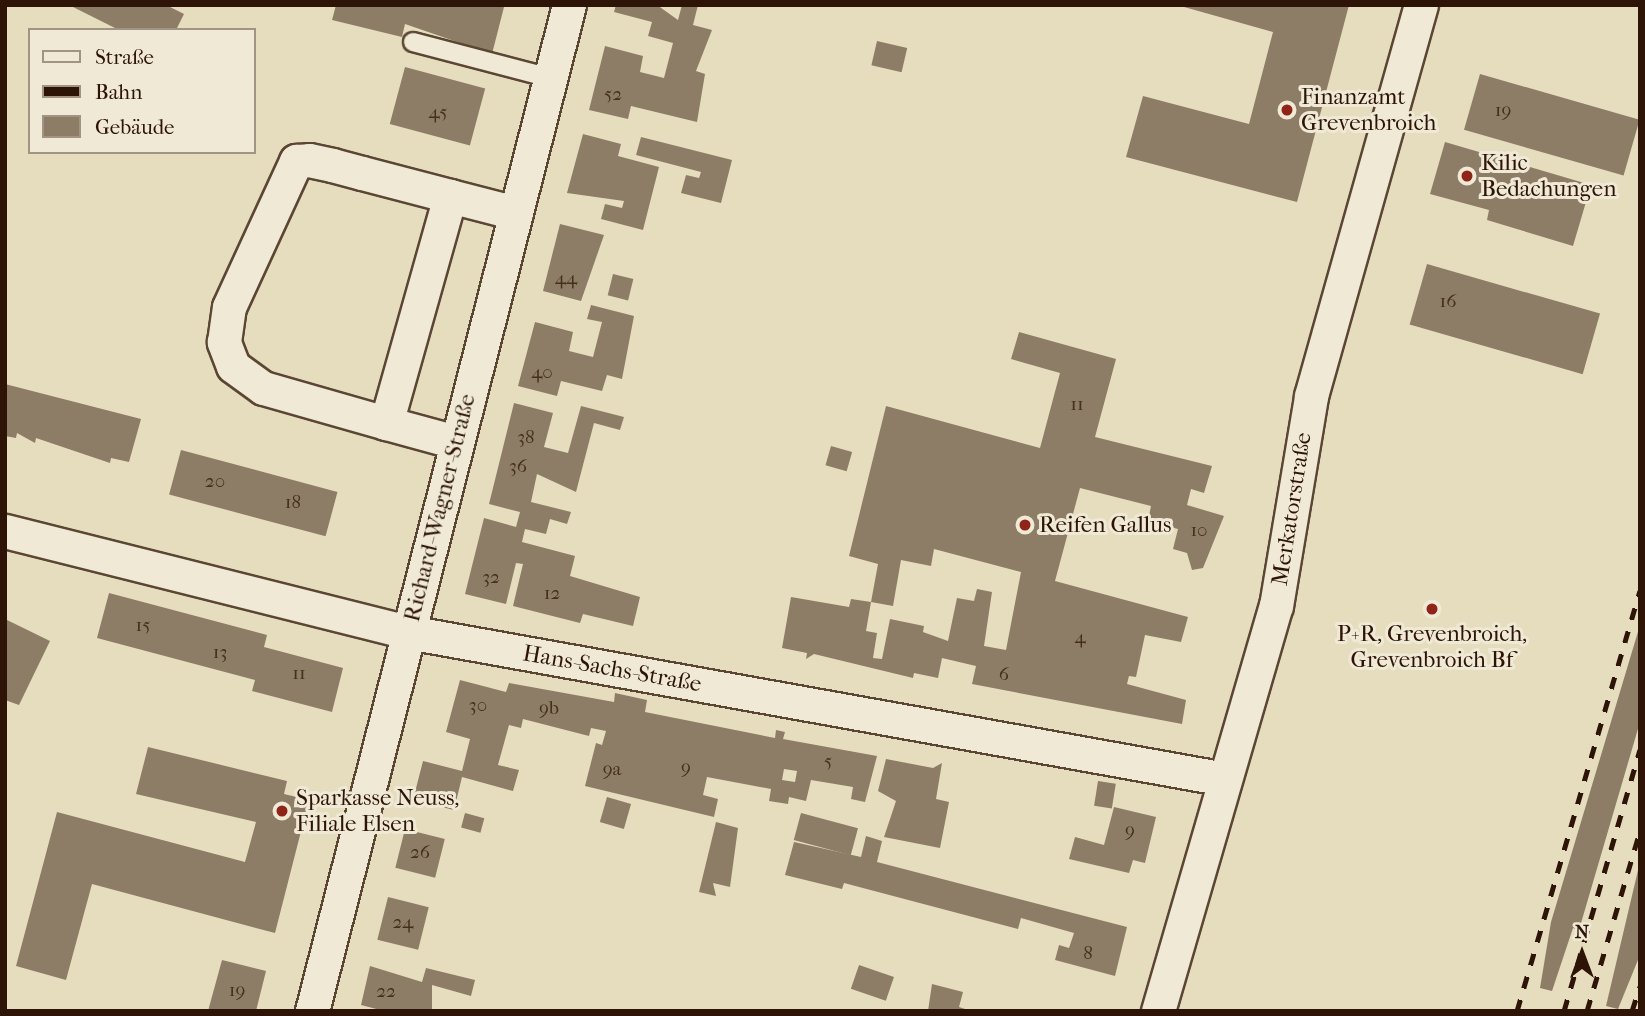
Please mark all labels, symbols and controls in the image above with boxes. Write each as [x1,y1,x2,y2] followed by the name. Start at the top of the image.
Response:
[28,28,256,154] legend
[95,45,154,69] text: Straße
[95,80,142,104] text: Bahn
[1301,83,1436,137] place label: Finanzamt Grevenbroich
[604,84,622,106] house number: 52
[1495,100,1511,122] house number: 19
[429,102,447,124] house number: 45
[1279,102,1295,118] marker: Finanzamt Grevenbroich
[95,115,175,139] text: Gebäude
[1481,149,1617,203] place label: Kilic Bedachungen
[1459,168,1475,184] marker: Kilic Bedachungen
[555,268,577,290] house number: 44
[1440,291,1456,313] house number: 16
[531,362,553,384] house number: 40
[398,391,482,625] street label: Richard-Wagner-Straße
[1070,394,1084,416] house number: 11
[517,427,535,449] house number: 38
[1266,430,1318,588] street label: Merkatorstraße
[509,456,527,478] house number: 36
[205,471,225,493] house number: 20
[285,492,301,514] house number: 18
[1039,511,1171,539] place label: Reifen Gallus
[1017,517,1033,533] marker: Reifen Gallus
[1190,520,1208,542] house number: 10
[482,567,500,589] house number: 32
[544,583,560,605] house number: 12
[1424,601,1440,617] marker: P+R, Grevenbroich, Grevenbroich Bf
[136,615,150,637] house number: 15
[1337,620,1527,674] place label: P+R, Grevenbroich, Grevenbroich Bf
[1074,627,1086,649] house number: 4
[520,640,704,698] street label: Hans-Sachs-Straße
[213,642,227,664] house number: 13
[292,663,306,685] house number: 11
[999,664,1009,686] house number: 6
[469,695,487,717] house number: 30
[539,698,559,720] house number: 9b
[824,751,832,773] house number: 5
[681,757,691,779] house number: 9
[603,759,621,781] house number: 9a
[296,784,459,838] place label: Sparkasse Neuss, Filiale Elsen
[274,803,290,819] marker: Sparkasse Neuss, Filiale Elsen
[1125,820,1135,842] house number: 9
[410,842,430,864] house number: 26
[393,912,413,934] house number: 24
[1547,918,1617,988] north arrow
[1575,921,1589,943] text: N
[1083,943,1093,965] house number: 8
[229,980,245,1002] house number: 19
[376,981,396,1003] house number: 22

